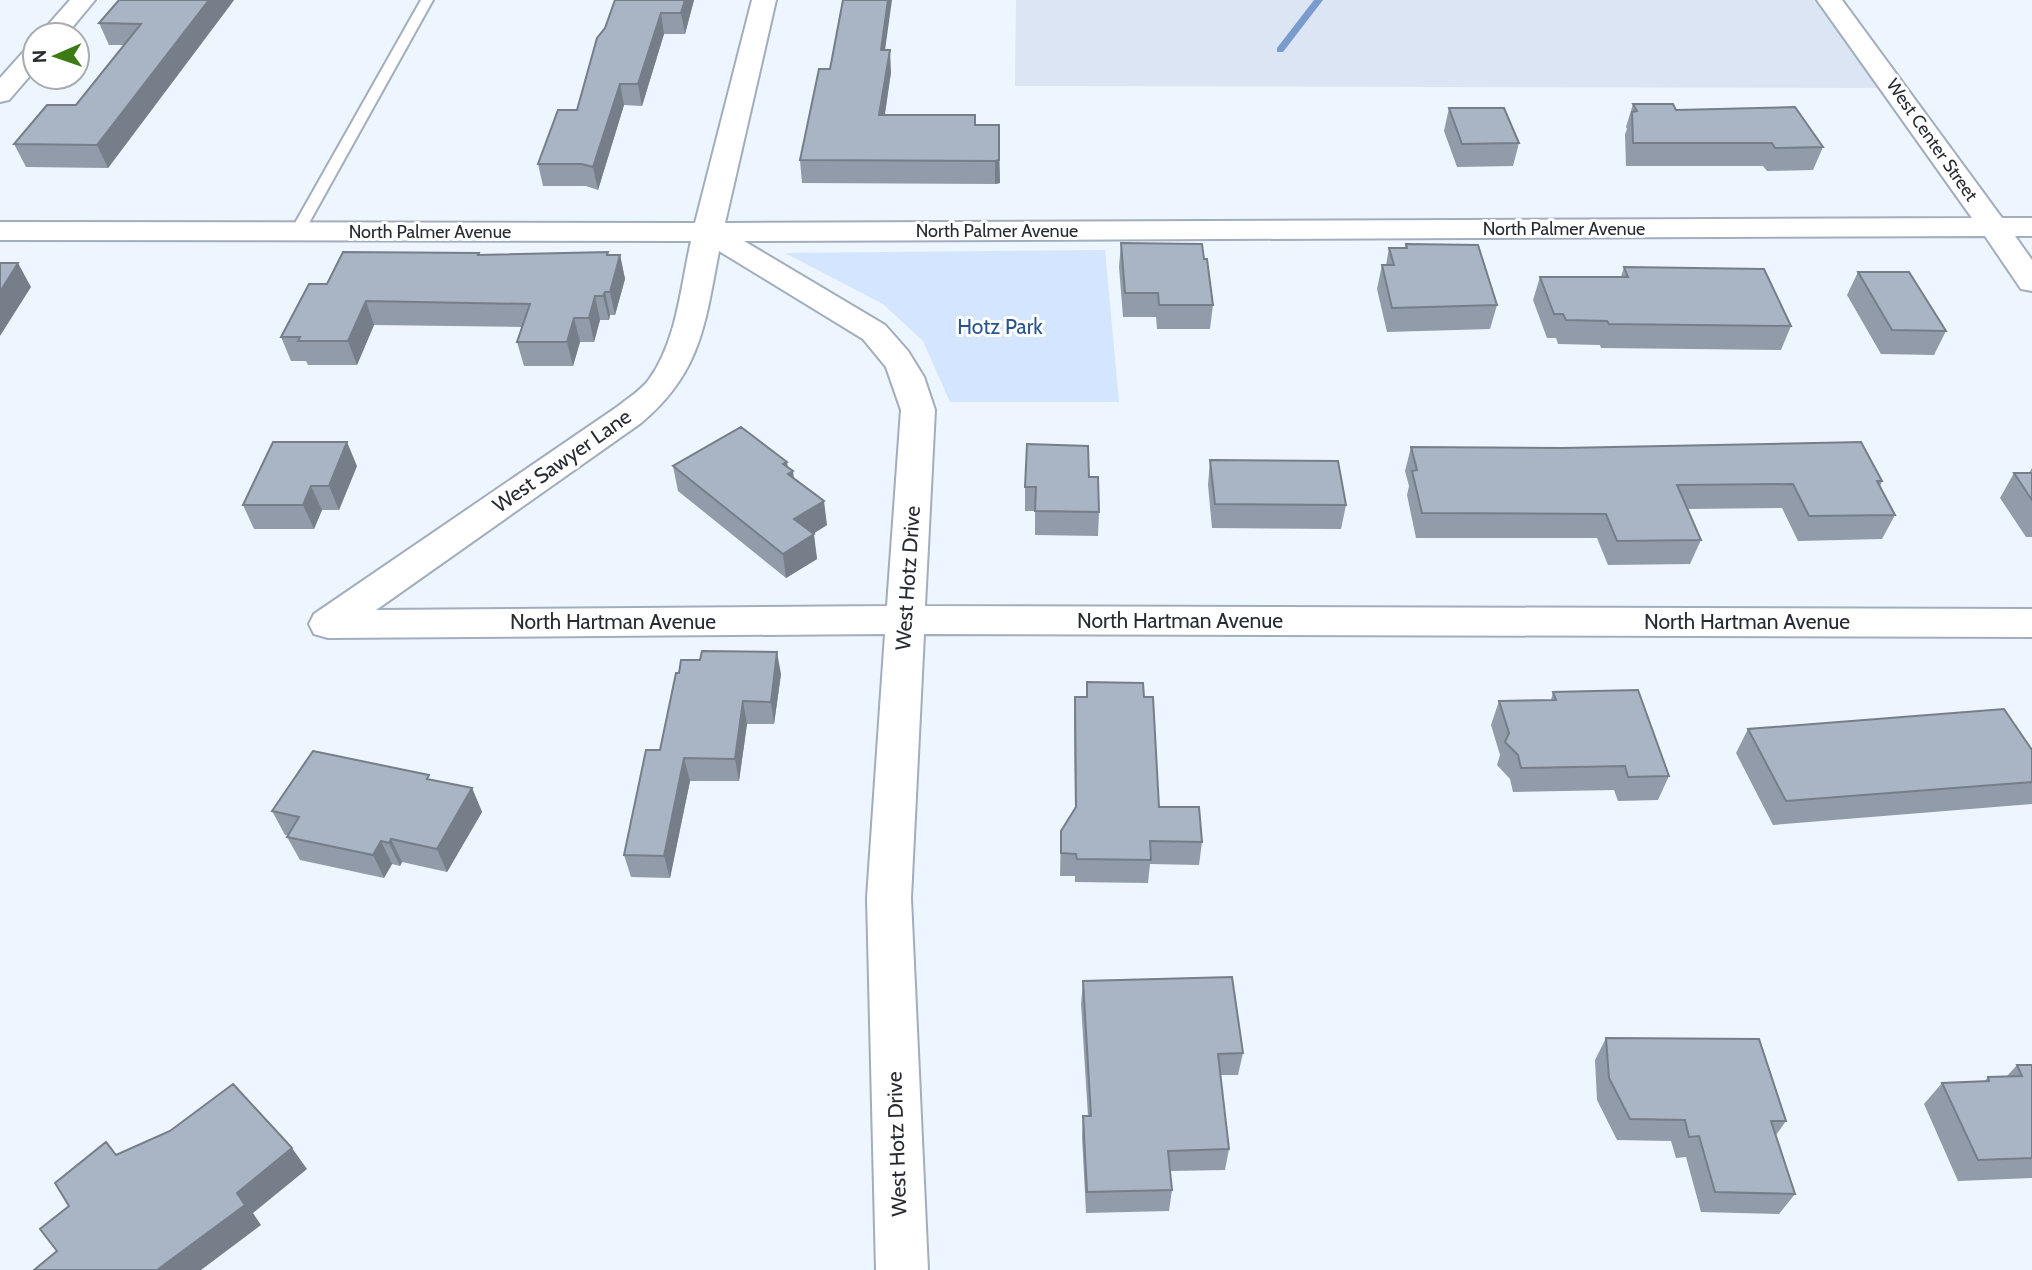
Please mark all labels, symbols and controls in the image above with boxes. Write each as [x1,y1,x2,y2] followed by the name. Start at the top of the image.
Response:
[21,21,91,91] north arrow
[28,49,51,64] text: N
[1882,75,1982,205] street label: West Center Street
[1483,218,1645,240] street label: North Palmer Avenue
[916,220,1078,242] street label: North Palmer Avenue
[349,221,511,243] street label: North Palmer Avenue
[957,314,1043,339] park label: Hotz Park
[488,403,636,518] street label: West Sawyer Lane
[890,505,925,651] street label: West Hotz Drive
[1077,608,1283,633] street label: North Hartman Avenue
[510,609,716,634] street label: North Hartman Avenue
[1644,609,1850,634] street label: North Hartman Avenue
[881,1071,912,1217] street label: West Hotz Drive

